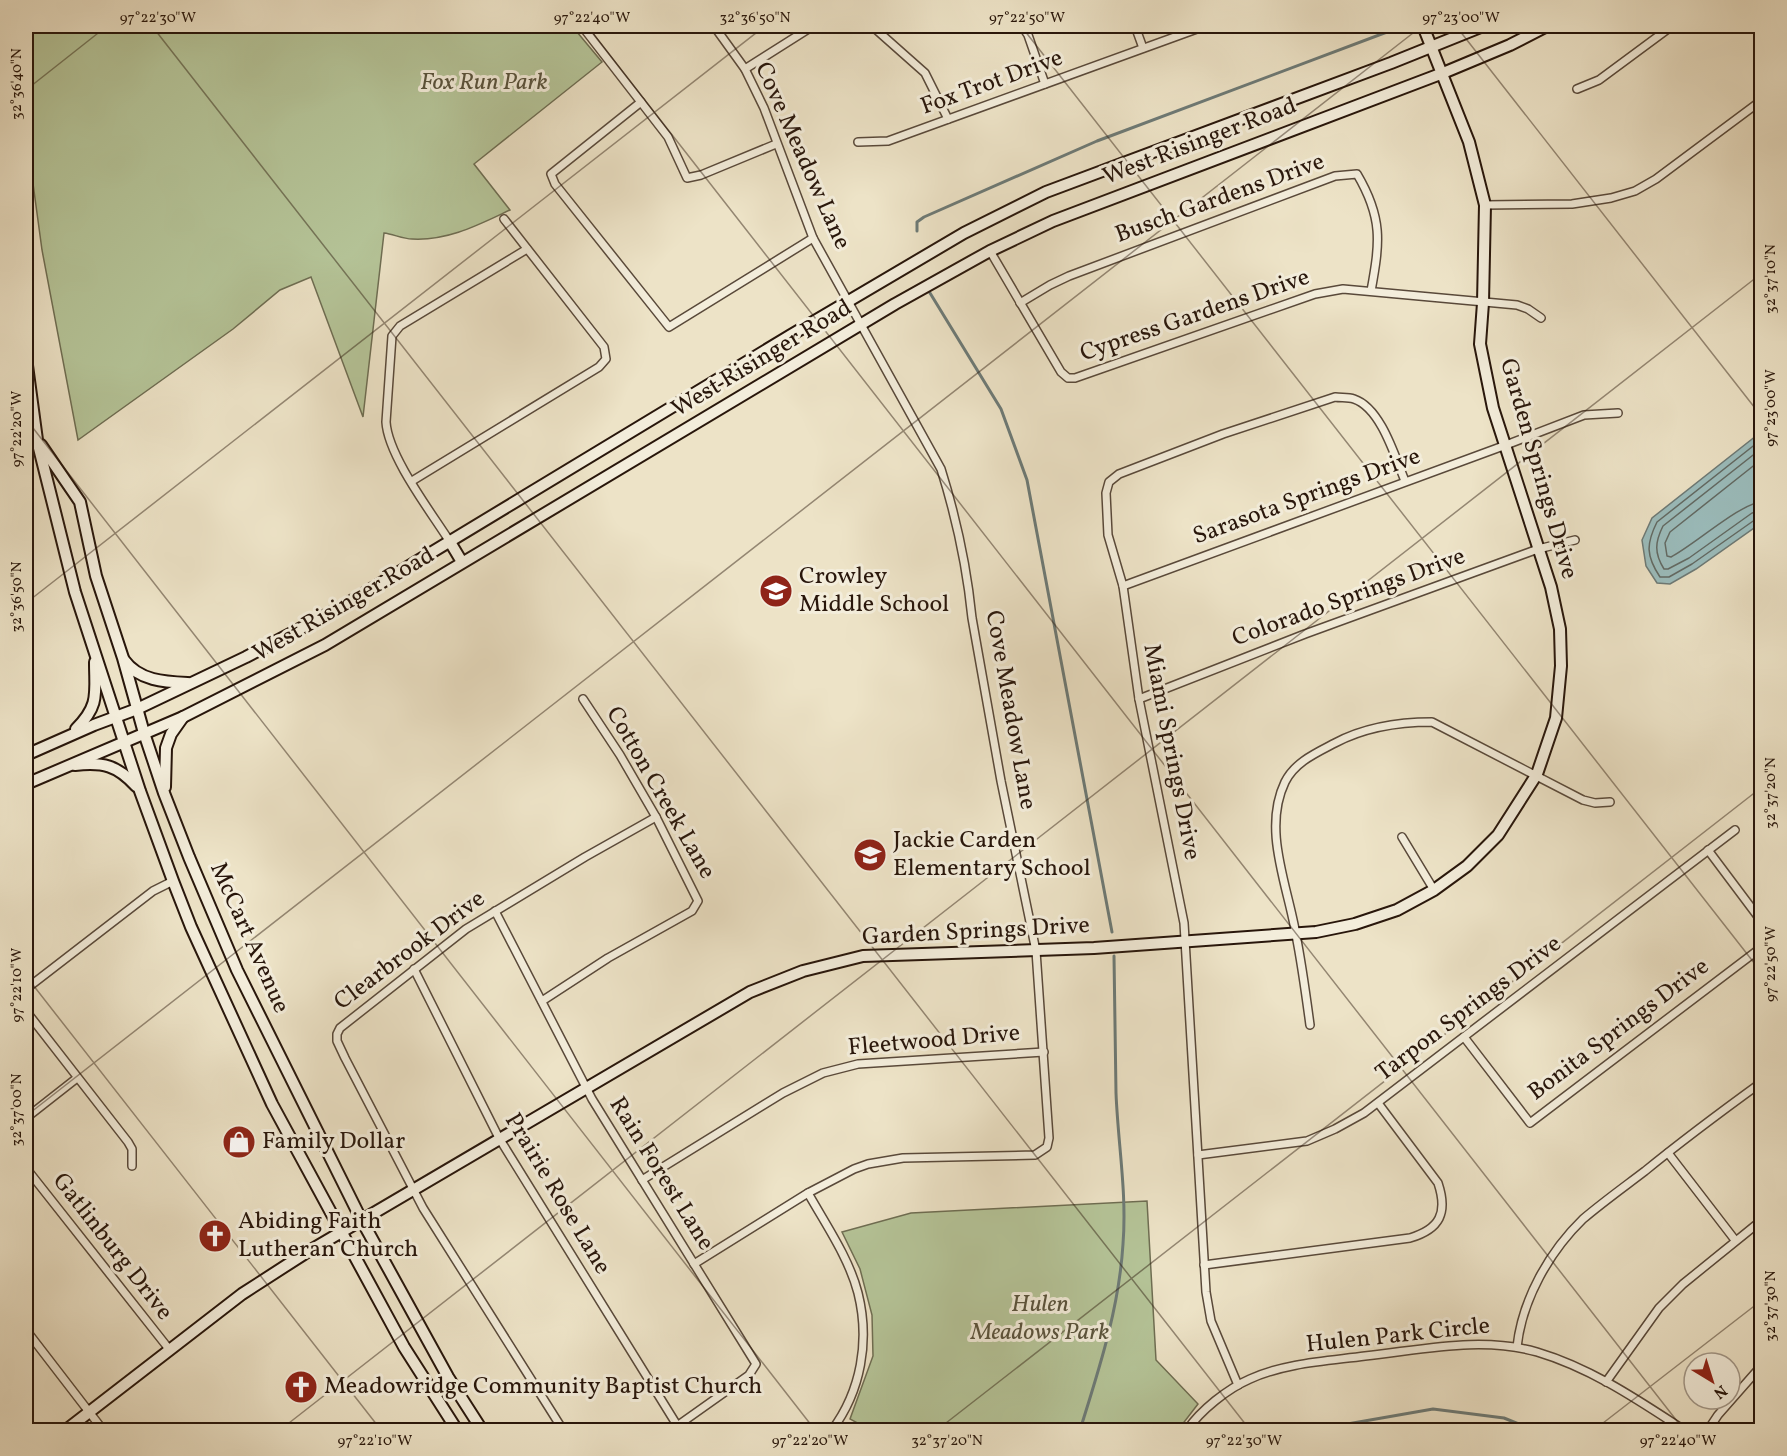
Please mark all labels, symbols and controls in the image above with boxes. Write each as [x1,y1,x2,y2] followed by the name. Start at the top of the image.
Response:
[120,8,196,29] text: 97°22'30"W
[554,8,630,29] text: 97°22'40"W
[719,8,791,29] text: 32°36'50"N
[989,8,1065,29] text: 97°22'50"W
[1422,8,1500,29] text: 97°23'00"W
[916,42,1068,124] street label: Fox Trot Drive
[7,48,28,120] text: 32°36'40"N
[745,57,859,255] street label: Cove Meadow Lane
[420,66,548,100] park label: Fox Run Park
[1098,89,1302,195] street label: West Risinger Road
[1111,145,1329,253] street label: Busch Gardens Drive
[1761,244,1782,314] text: 32°37'10"N
[1076,261,1314,371] street label: Cypress Gardens Drive
[665,292,859,426] street label: West Risinger Road
[1490,355,1586,583] street label: Garden Springs Drive
[1761,369,1782,447] text: 97°23'00"W
[7,391,28,467] text: 97°22'20"W
[1188,440,1426,554] street label: Sarasota Springs Drive
[247,539,441,671] street label: West Risinger Road
[1228,540,1470,656] street label: Colorado Springs Drive
[799,560,949,622] place label: Crowley Middle School
[7,561,28,633] text: 32°36'50"N
[758,573,794,609] school or university icon: Crowley Middle School
[976,608,1044,812] street label: Cove Meadow Lane
[1133,641,1209,863] street label: Miami Springs Drive
[597,700,723,886] street label: Cotton Creek Lane
[1761,757,1782,829] text: 32°37'20"N
[893,824,1091,886] place label: Jackie Carden Elementary School
[852,837,888,873] school or university icon: Jackie Carden Elementary School
[201,857,297,1019] street label: McCart Avenue
[327,883,493,1019] street label: Clearbrook Drive
[861,909,1091,955] street label: Garden Springs Drive
[1761,926,1782,1002] text: 97°22'50"W
[1369,928,1569,1090] street label: Tarpon Springs Drive
[7,948,28,1022] text: 97°22'10"W
[1521,951,1717,1109] street label: Bonita Springs Drive
[847,1017,1021,1065] street label: Fleetwood Drive
[7,1073,28,1147] text: 32°37'00"N
[600,1090,722,1258] street label: Rain Forest Lane
[495,1107,619,1281] street label: Prairie Rose Lane
[221,1124,257,1160] shop icon: Family Dollar
[262,1125,405,1159] place label: Family Dollar
[44,1166,180,1328] street label: Gatlinburg Drive
[238,1205,418,1267] place label: Abiding Faith Lutheran Church
[197,1218,233,1254] church icon: Abiding Faith Lutheran Church
[1761,1270,1782,1342] text: 32°37'30"N
[970,1288,1109,1350] park label: Hulen Meadows Park
[1304,1309,1492,1363] street label: Hulen Park Circle
[1682,1351,1742,1411] north arrow
[283,1369,319,1405] church icon: Meadowridge Community Baptist Church
[324,1370,762,1404] place label: Meadowridge Community Baptist Church
[1708,1379,1731,1404] text: N
[338,1431,412,1452] text: 97°22'10"W
[772,1431,848,1452] text: 97°22'20"W
[911,1431,983,1452] text: 32°37'20"N
[1206,1431,1282,1452] text: 97°22'30"W
[1640,1431,1716,1452] text: 97°22'40"W

